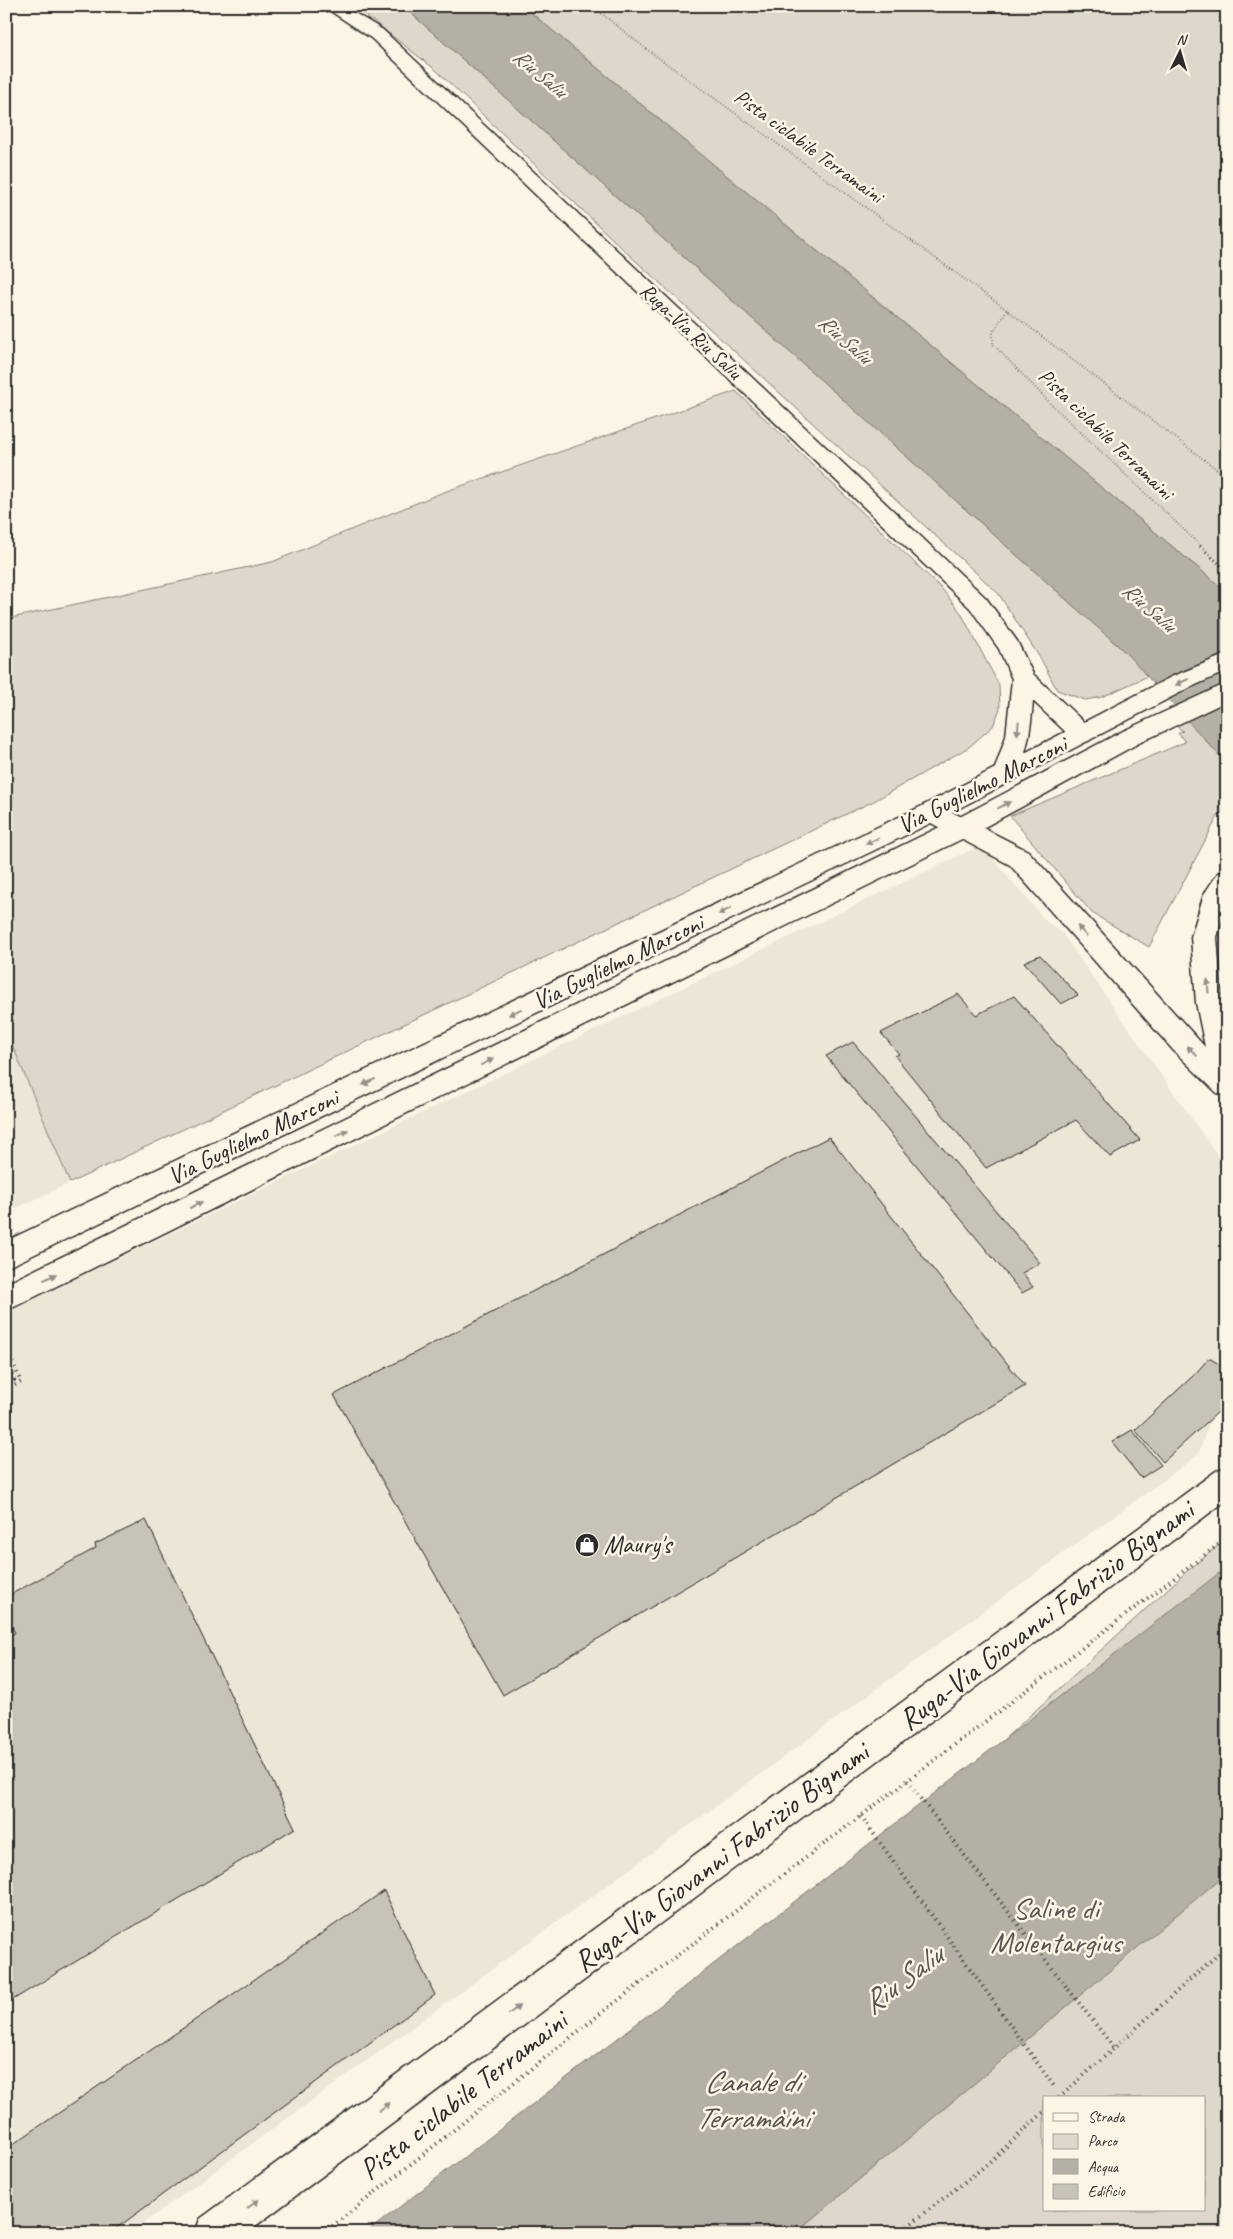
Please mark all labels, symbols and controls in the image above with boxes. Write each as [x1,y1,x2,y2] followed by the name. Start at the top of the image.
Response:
[1156,28,1206,78] north arrow
[1176,31,1188,49] text: N
[508,43,575,105] water label: Riu Saliu
[729,83,891,211] street label: Pista ciclabile Terramaini
[635,277,748,386] street label: Ruga-Via Riu Saliu
[813,309,879,371] water label: Riu Saliu
[1033,363,1181,507] street label: Pista ciclabile Terramaini
[1117,577,1183,639] water label: Riu Saliu
[1175,678,1189,686] one-way arrow
[1014,720,1022,736] one-way arrow
[892,727,1075,841] street label: Via Guglielmo Marconi
[997,801,1011,809] one-way arrow
[865,837,879,845] one-way arrow
[528,905,711,1017] street label: Via Guglielmo Marconi
[718,907,732,915] one-way arrow
[1077,924,1088,937] one-way arrow
[1203,978,1211,994] one-way arrow
[508,1008,522,1016] one-way arrow
[1186,1045,1198,1057] one-way arrow
[480,1058,495,1066] one-way arrow
[362,1078,376,1086] one-way arrow
[163,1080,346,1192] street label: Via Guglielmo Marconi
[334,1129,349,1138] one-way arrow
[189,1201,203,1209] one-way arrow
[43,1273,57,1281] one-way arrow
[891,1490,1204,1738] street label: Ruga-Via Giovanni Fabrizio Bignami
[604,1529,674,1561] place label: Maury's
[574,1532,600,1558] shop icon: Maury's
[566,1732,879,1980] street label: Ruga-Via Giovanni Fabrizio Bignami
[990,1889,1124,1961] park label: Saline di Molentargius
[854,1933,954,2022] water label: Riu Saliu
[351,2000,577,2188] street label: Pista ciclabile Terramaini
[507,2005,521,2015] one-way arrow
[696,2062,816,2137] water label: Canale di Terramàini
[1043,2096,1206,2212] legend
[377,2102,391,2112] one-way arrow
[1088,2108,1125,2127] text: Strada
[1088,2132,1119,2151] text: Parco
[1088,2158,1119,2177] text: Acqua
[1088,2182,1126,2201] text: Edificio
[246,2198,259,2209] one-way arrow

